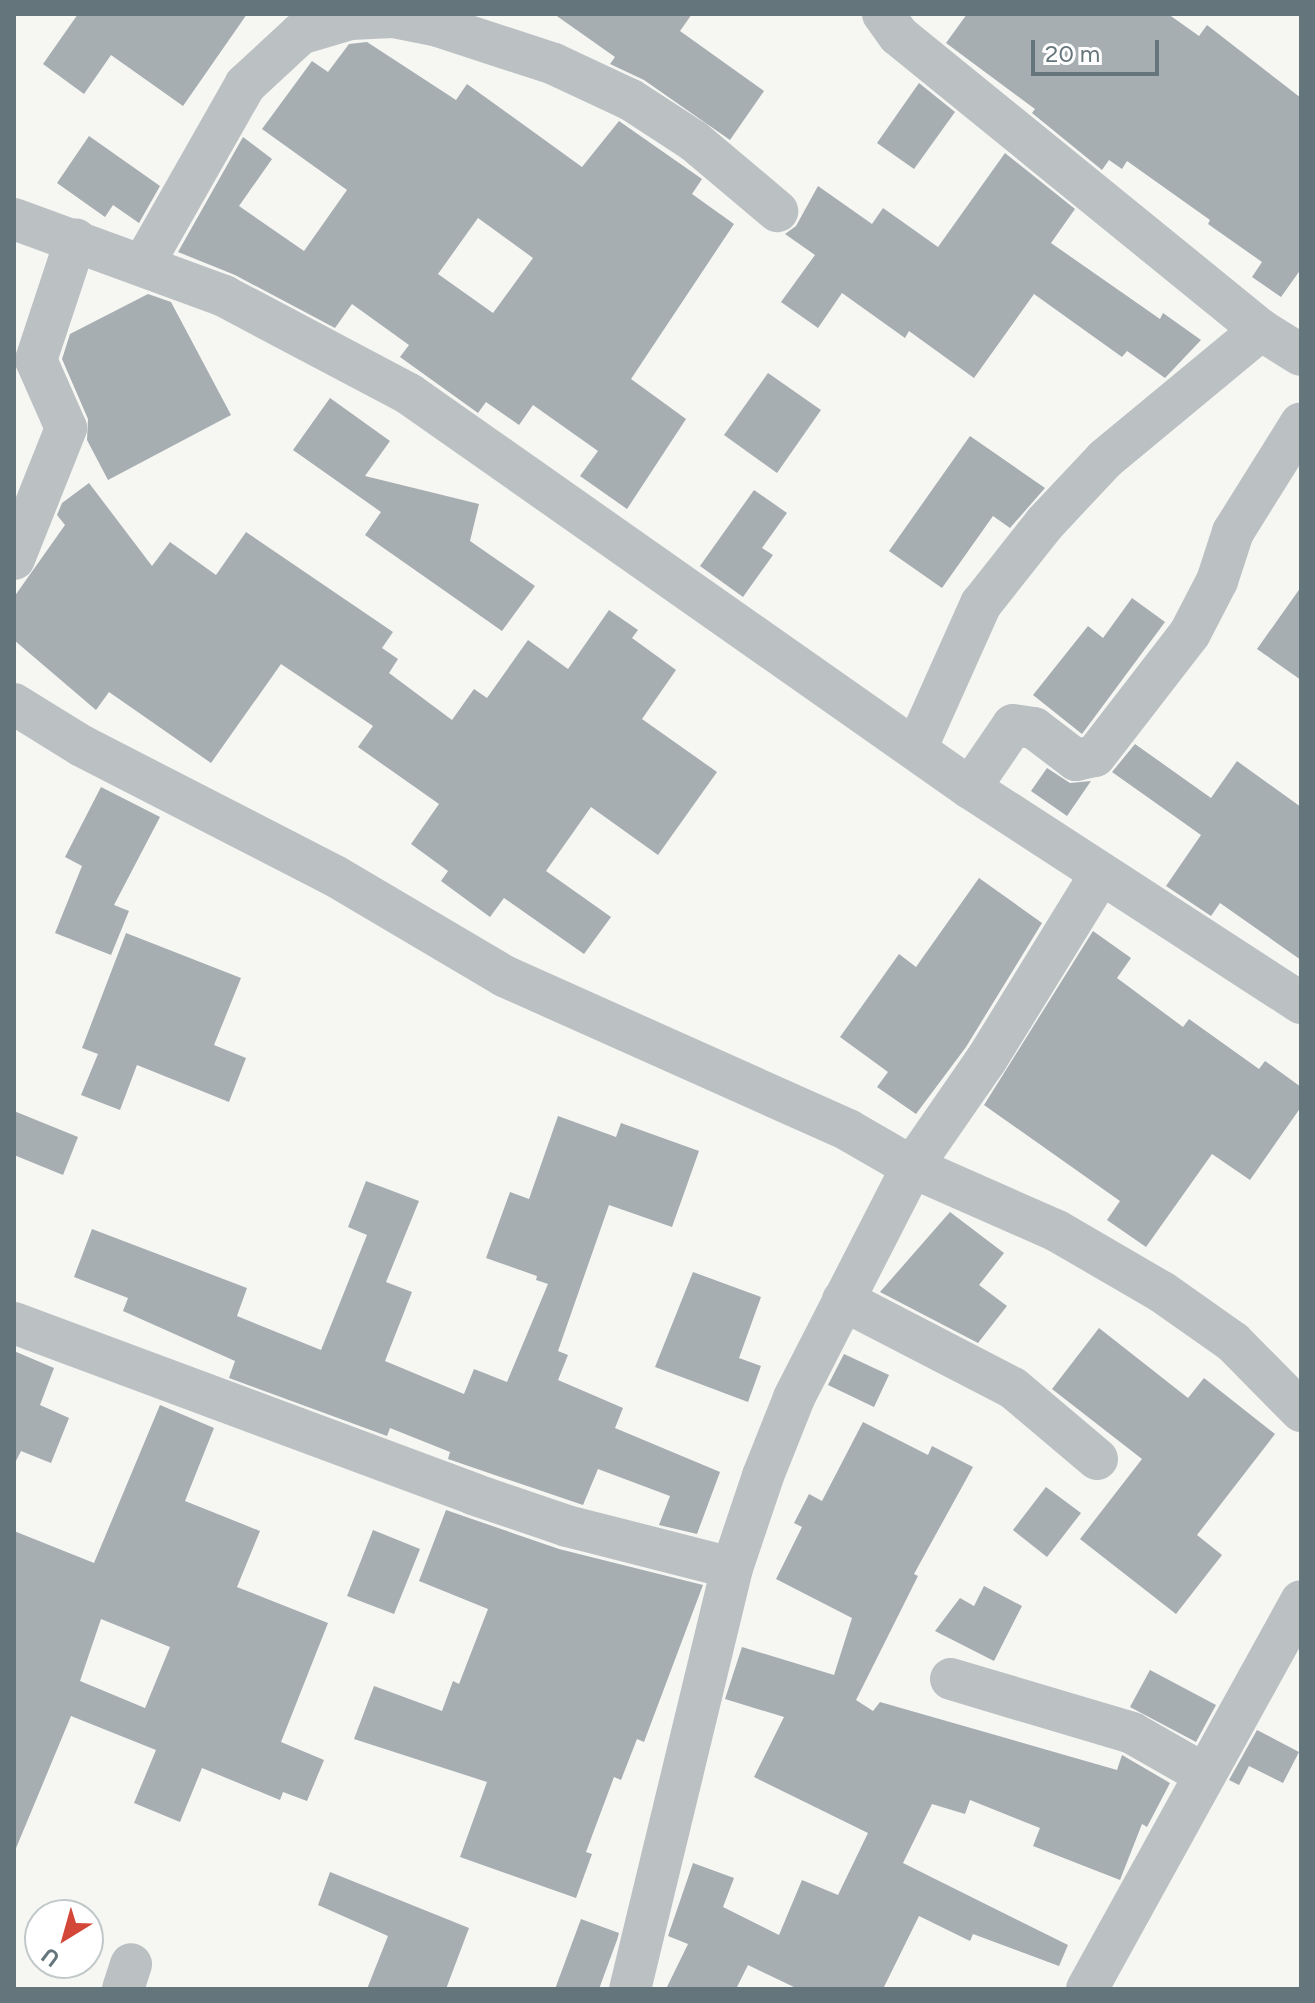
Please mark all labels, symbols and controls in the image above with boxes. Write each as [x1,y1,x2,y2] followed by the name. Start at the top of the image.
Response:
[1035,24,1163,74] scale bar
[1045,39,1100,68] text: 20 m
[24,1899,104,1979] north arrow
[36,1942,65,1972] text: U

